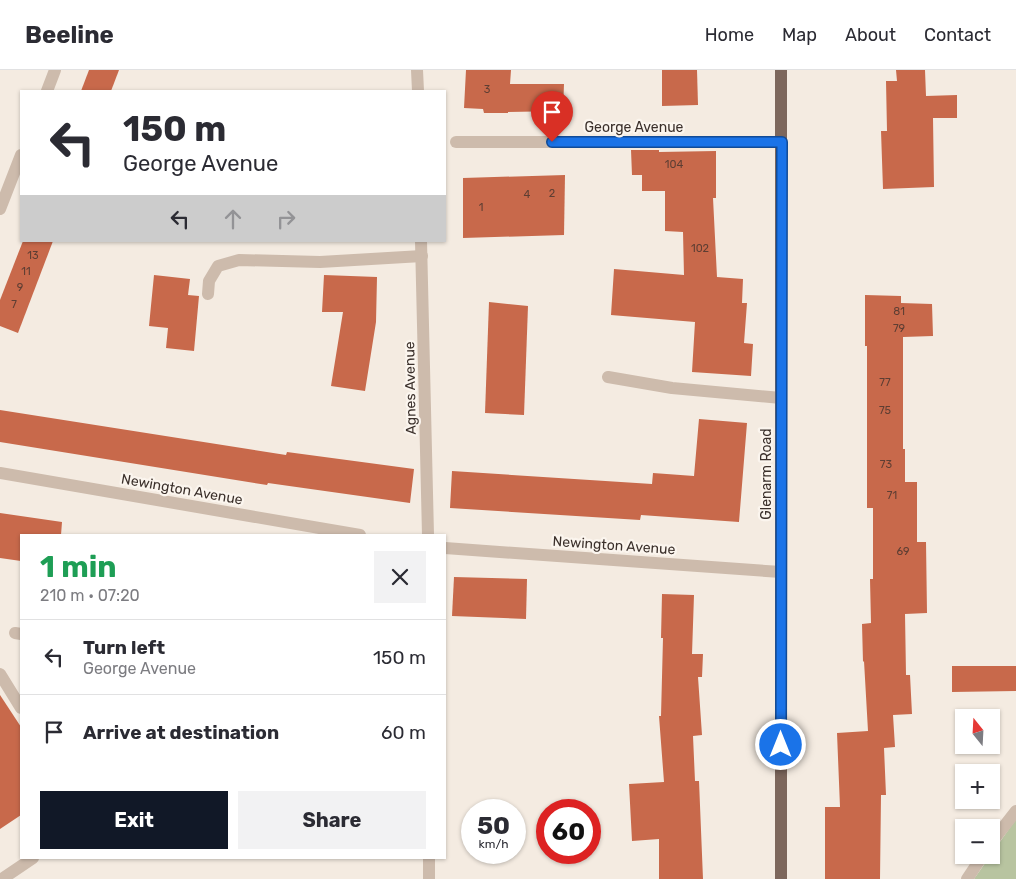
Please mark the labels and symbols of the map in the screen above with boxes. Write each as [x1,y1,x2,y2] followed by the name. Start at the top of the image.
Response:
[484,83,491,96] house number: 3
[531,91,573,142] pin
[585,119,684,136] street label: George Avenue
[665,158,683,171] house number: 104
[549,187,555,200] house number: 2
[524,188,531,201] house number: 4
[479,201,483,214] house number: 1
[691,242,709,255] house number: 102
[27,249,39,262] house number: 13
[21,265,31,278] house number: 11
[17,281,23,294] house number: 9
[11,298,17,311] house number: 7
[893,305,905,318] house number: 81
[893,322,905,335] house number: 79
[401,341,420,435] street label: Agnes Avenue
[879,376,891,389] house number: 77
[879,404,892,417] house number: 75
[758,428,775,520] street label: Glenarm Road
[880,458,893,471] house number: 73
[120,470,244,509] street label: Newington Avenue
[887,489,897,502] house number: 71
[552,533,676,558] street label: Newington Avenue
[896,545,910,558] house number: 69
[955,709,1000,754] north arrow
[754,718,806,770] position arrow
[536,799,601,864] speed limit sign: 60

